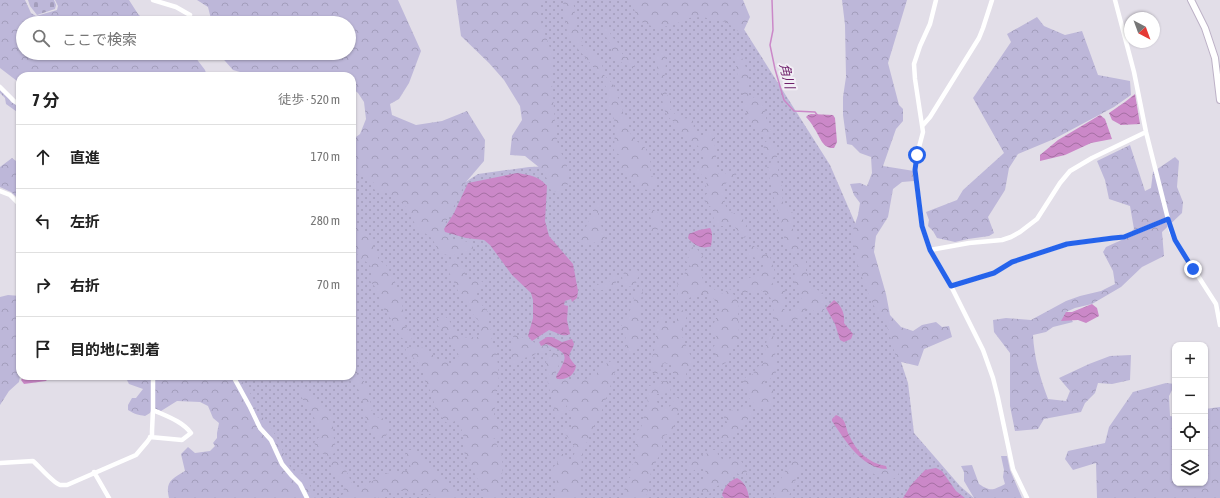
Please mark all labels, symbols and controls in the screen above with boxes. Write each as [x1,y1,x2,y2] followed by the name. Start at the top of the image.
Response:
[1124,12,1160,48] north arrow
[16,16,356,60] search box
[30,27,52,49] icon: search
[62,31,137,48] text: ここで検索
[777,62,798,92] water label: 角川
[32,90,59,110] text: 7 分
[278,92,340,107] text: 徒歩 · 520 m
[32,146,54,168] icon: ahead
[908,146,926,164] route start
[70,149,100,166] text: 直進
[311,149,340,164] text: 170 m
[32,210,54,232] icon: left
[70,213,100,230] text: 左折
[311,213,340,228] text: 280 m
[1184,260,1202,278] route end
[32,274,54,296] icon: right
[70,277,100,294] text: 右折
[317,277,340,292] text: 70 m
[32,338,54,360] icon: arrive
[70,341,160,358] text: 目的地に到着
[1172,342,1208,486] map controls
[1172,342,1208,378] button: +
[1172,378,1208,414] button: −
[1172,414,1208,450] button: locate
[1172,450,1208,486] button: layers

